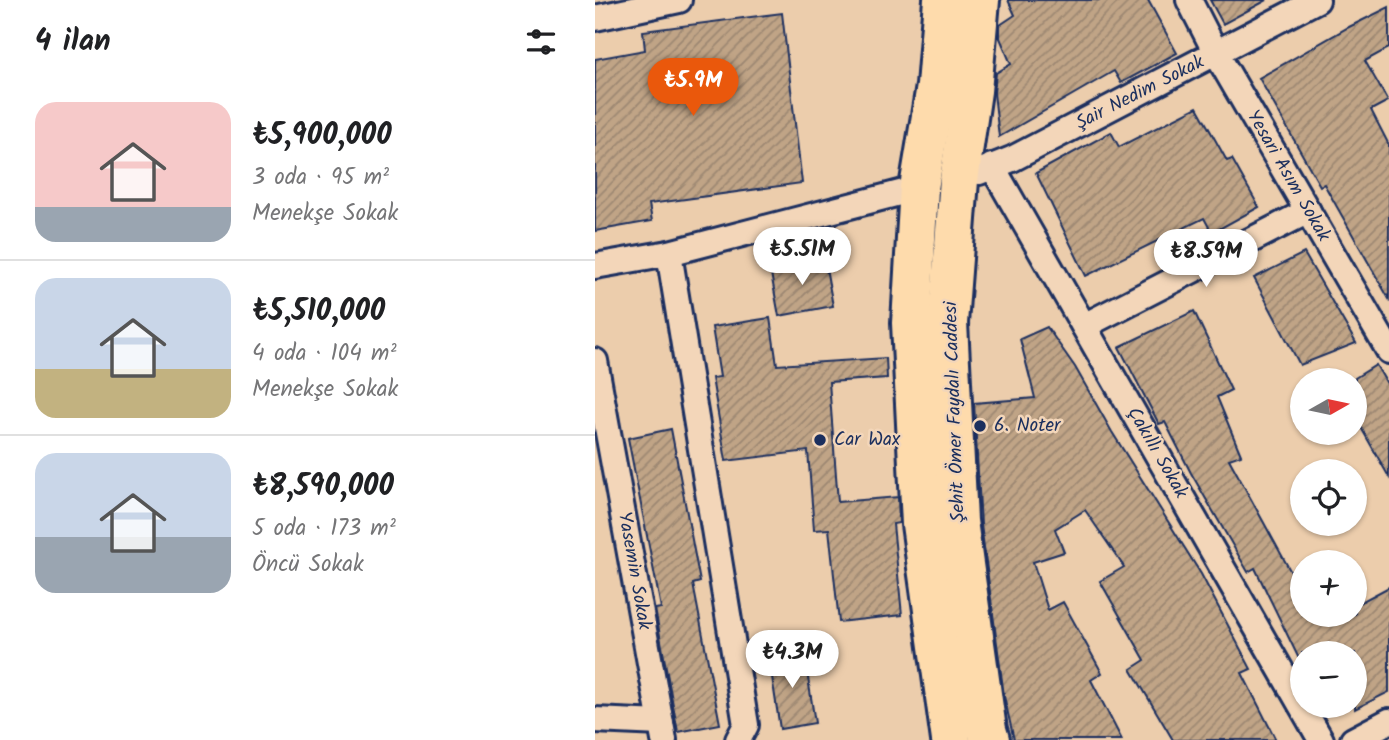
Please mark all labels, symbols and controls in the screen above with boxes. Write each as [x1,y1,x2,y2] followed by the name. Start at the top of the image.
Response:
[35,18,111,66] text: 4 ilan
[522,23,560,61] icon: filters
[1070,48,1210,138] street label: Şair Nedim Sokak
[644,58,742,118] pin: ₺5.9M
[664,63,722,99] text: ₺5.9M
[1238,105,1338,248] street label: Yesari Asım Sokak
[252,112,392,160] text: ₺5,900,000
[91,130,175,214] icon: home
[252,160,389,196] text: 3 oda · 95 m²
[252,196,398,232] text: Menekşe Sokak
[745,228,859,287] pin: ₺5.51M
[1149,230,1263,289] pin: ₺8.59M
[769,232,835,268] text: ₺5.51M
[1170,234,1242,270] text: ₺8.59M
[252,288,385,336] text: ₺5,510,000
[936,299,974,523] street label: Şehit Ömer Faydalı Caddesi
[91,306,175,390] icon: home
[252,336,397,372] text: 4 oda · 104 m²
[1290,368,1367,444] north arrow
[1290,368,1367,718] map controls
[252,372,398,408] text: Menekşe Sokak
[1119,402,1195,505] street label: Çakıllı Sokak
[994,411,1062,441] place label: 6. Noter
[972,418,988,434] marker: 6. Noter
[834,425,901,455] place label: Car Wax
[812,432,828,448] marker: Car Wax
[1290,459,1367,536] button: locate
[252,463,394,511] text: ₺8,590,000
[91,481,175,565] icon: home
[609,510,659,632] street label: Yasemin Sokak
[252,511,396,547] text: 5 oda · 173 m²
[252,547,364,583] text: Öncü Sokak
[1290,550,1367,627] button: +
[743,630,841,690] pin: ₺4.3M
[762,635,822,671] text: ₺4.3M
[1290,641,1367,718] button: −

